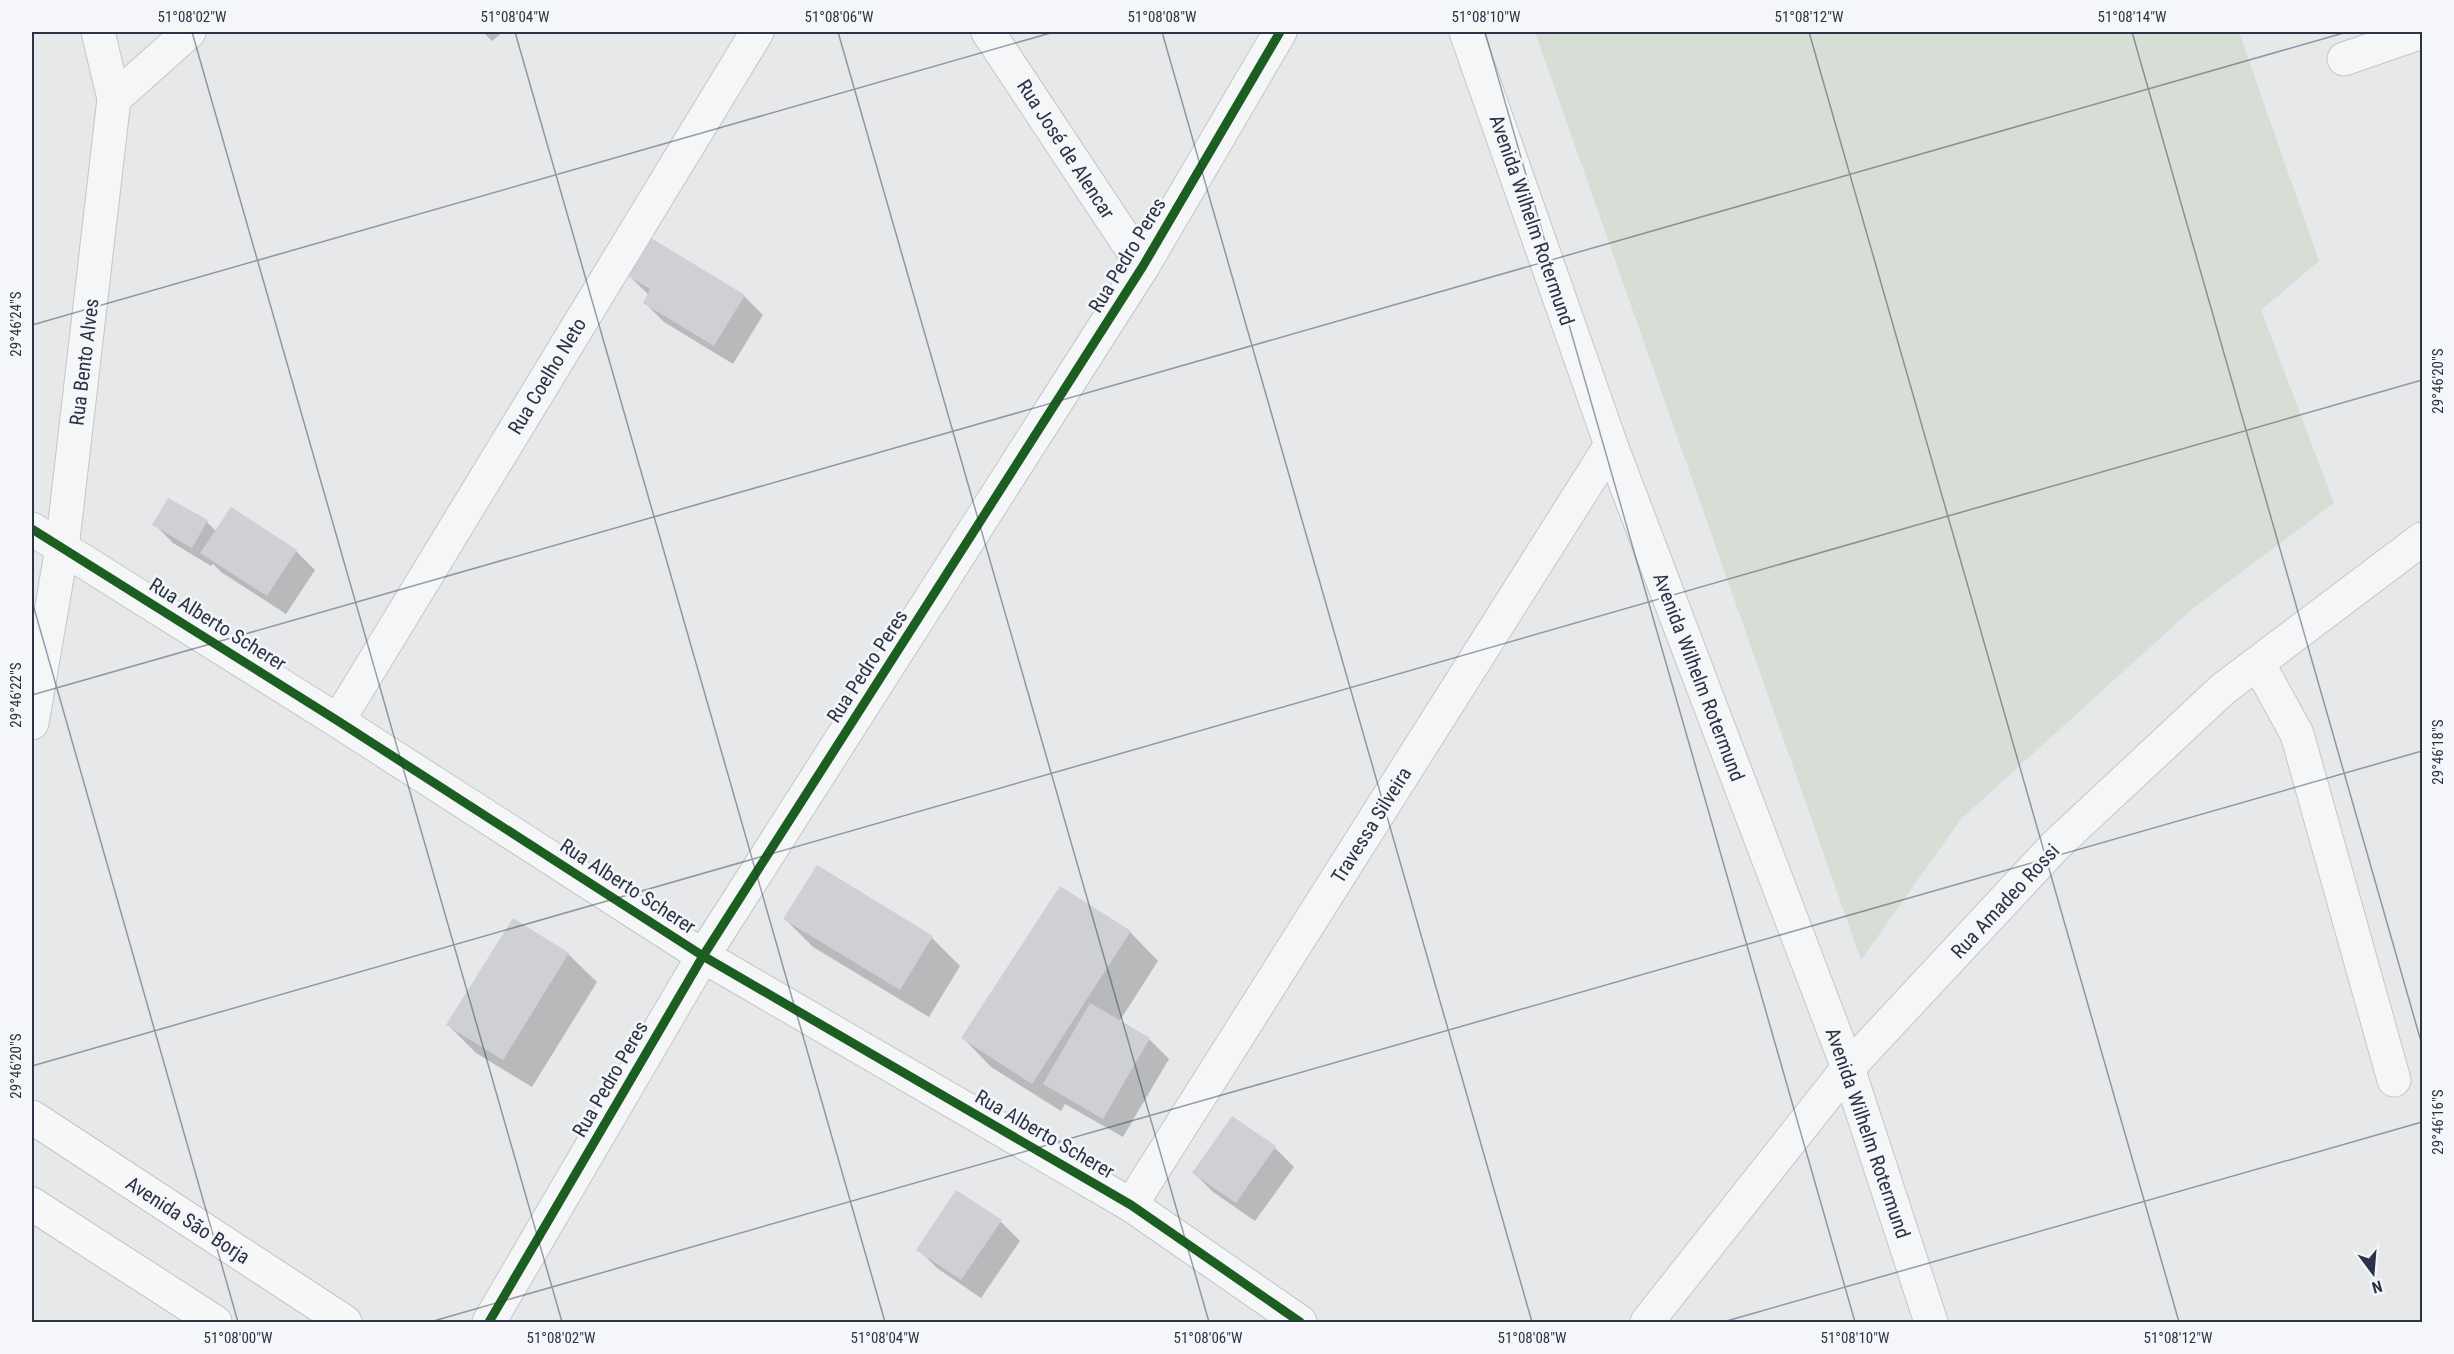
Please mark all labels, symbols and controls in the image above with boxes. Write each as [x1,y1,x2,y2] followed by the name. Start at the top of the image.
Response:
[158,8,227,26] text: 51°08'02"W
[481,8,550,26] text: 51°08'04"W
[805,8,874,26] text: 51°08'06"W
[1128,8,1197,26] text: 51°08'08"W
[1452,8,1521,26] text: 51°08'10"W
[1775,8,1844,26] text: 51°08'12"W
[2098,8,2167,26] text: 51°08'14"W
[1012,75,1120,223] street label: Rua José de Alencar
[1485,111,1579,329] street label: Avenida Wilhelm Rotermund
[1083,193,1171,317] street label: Rua Pedro Peres
[7,291,25,357] text: 29°46'24"S
[64,297,104,427] street label: Rua Bento Alves
[503,313,591,439] street label: Rua Coelho Neto
[2429,348,2447,414] text: 29°46'20"S
[1648,569,1750,785] street label: Avenida Wilhelm Rotermund
[145,572,291,676] street label: Rua Alberto Scherer
[822,605,912,727] street label: Rua Pedro Peres
[7,662,25,728] text: 29°46'22"S
[2429,719,2447,785] text: 29°46'18"S
[1326,763,1416,887] street label: Travessa Silveira
[556,833,700,939] street label: Rua Alberto Scherer
[1946,839,2064,963] street label: Rua Amadeo Rossi
[567,1017,653,1141] street label: Rua Pedro Peres
[1821,1024,1915,1242] street label: Avenida Wilhelm Rotermund
[7,1033,25,1099] text: 29°46'20"S
[971,1084,1119,1184] street label: Rua Alberto Scherer
[2429,1089,2447,1155] text: 29°46'16"S
[122,1171,254,1269] street label: Avenida São Borja
[2343,1243,2403,1303] north arrow
[2370,1276,2384,1297] text: N
[204,1329,273,1347] text: 51°08'00"W
[527,1329,596,1347] text: 51°08'02"W
[851,1329,920,1347] text: 51°08'04"W
[1174,1329,1243,1347] text: 51°08'06"W
[1498,1329,1567,1347] text: 51°08'08"W
[1821,1329,1890,1347] text: 51°08'10"W
[2144,1329,2213,1347] text: 51°08'12"W

